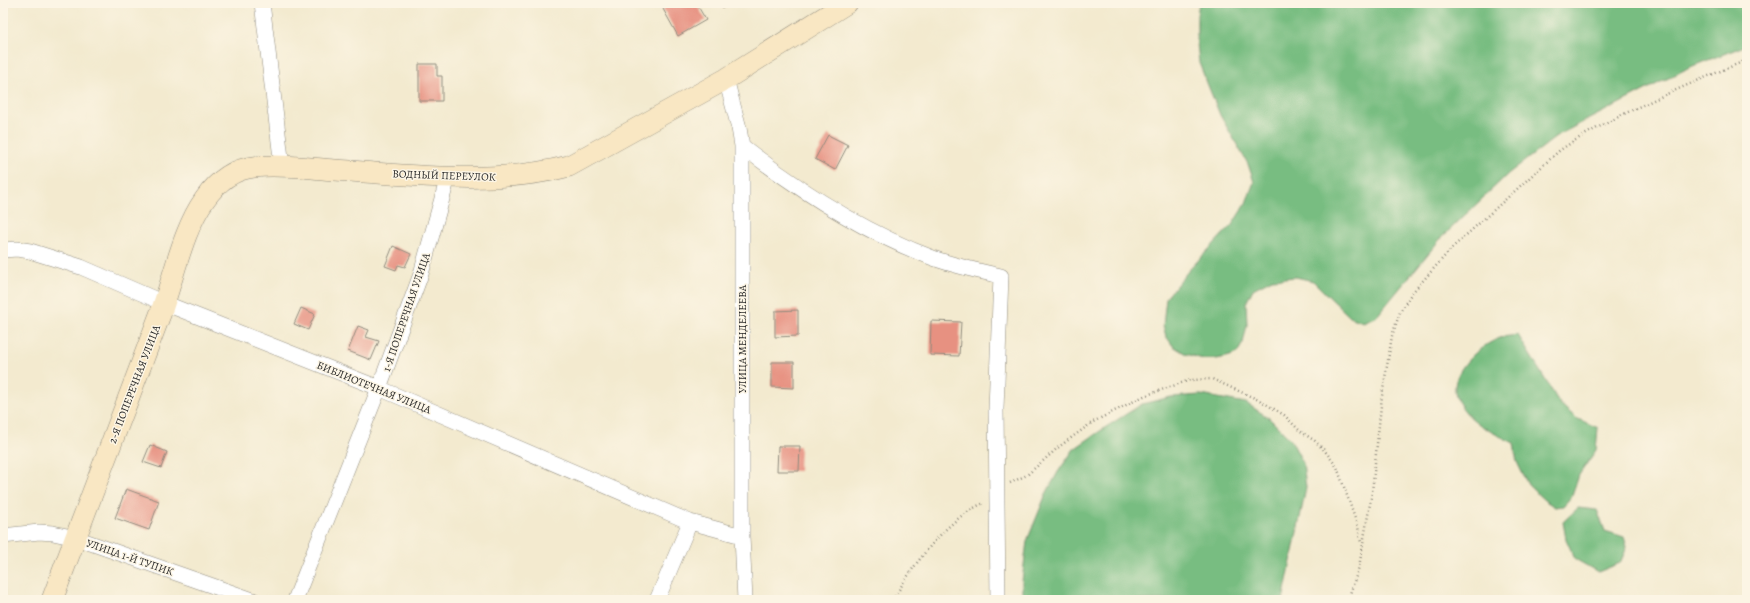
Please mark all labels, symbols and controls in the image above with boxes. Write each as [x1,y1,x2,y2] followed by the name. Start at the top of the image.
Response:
[392,166,496,185] street label: ВОДНЫЙ ПЕРЕУЛОК
[379,250,434,373] street label: 1-Я ПОПЕРЕЧНАЯ УЛИЦА
[735,284,750,393] street label: УЛИЦА МЕНДЕЛЕЕВА
[105,322,164,446] street label: 2-Я ПОПЕРЕЧНАЯ УЛИЦА
[314,358,434,418] street label: БИБЛИОТЕЧНАЯ УЛИЦА
[84,536,175,579] street label: УЛИЦА 1-Й ТУПИК

